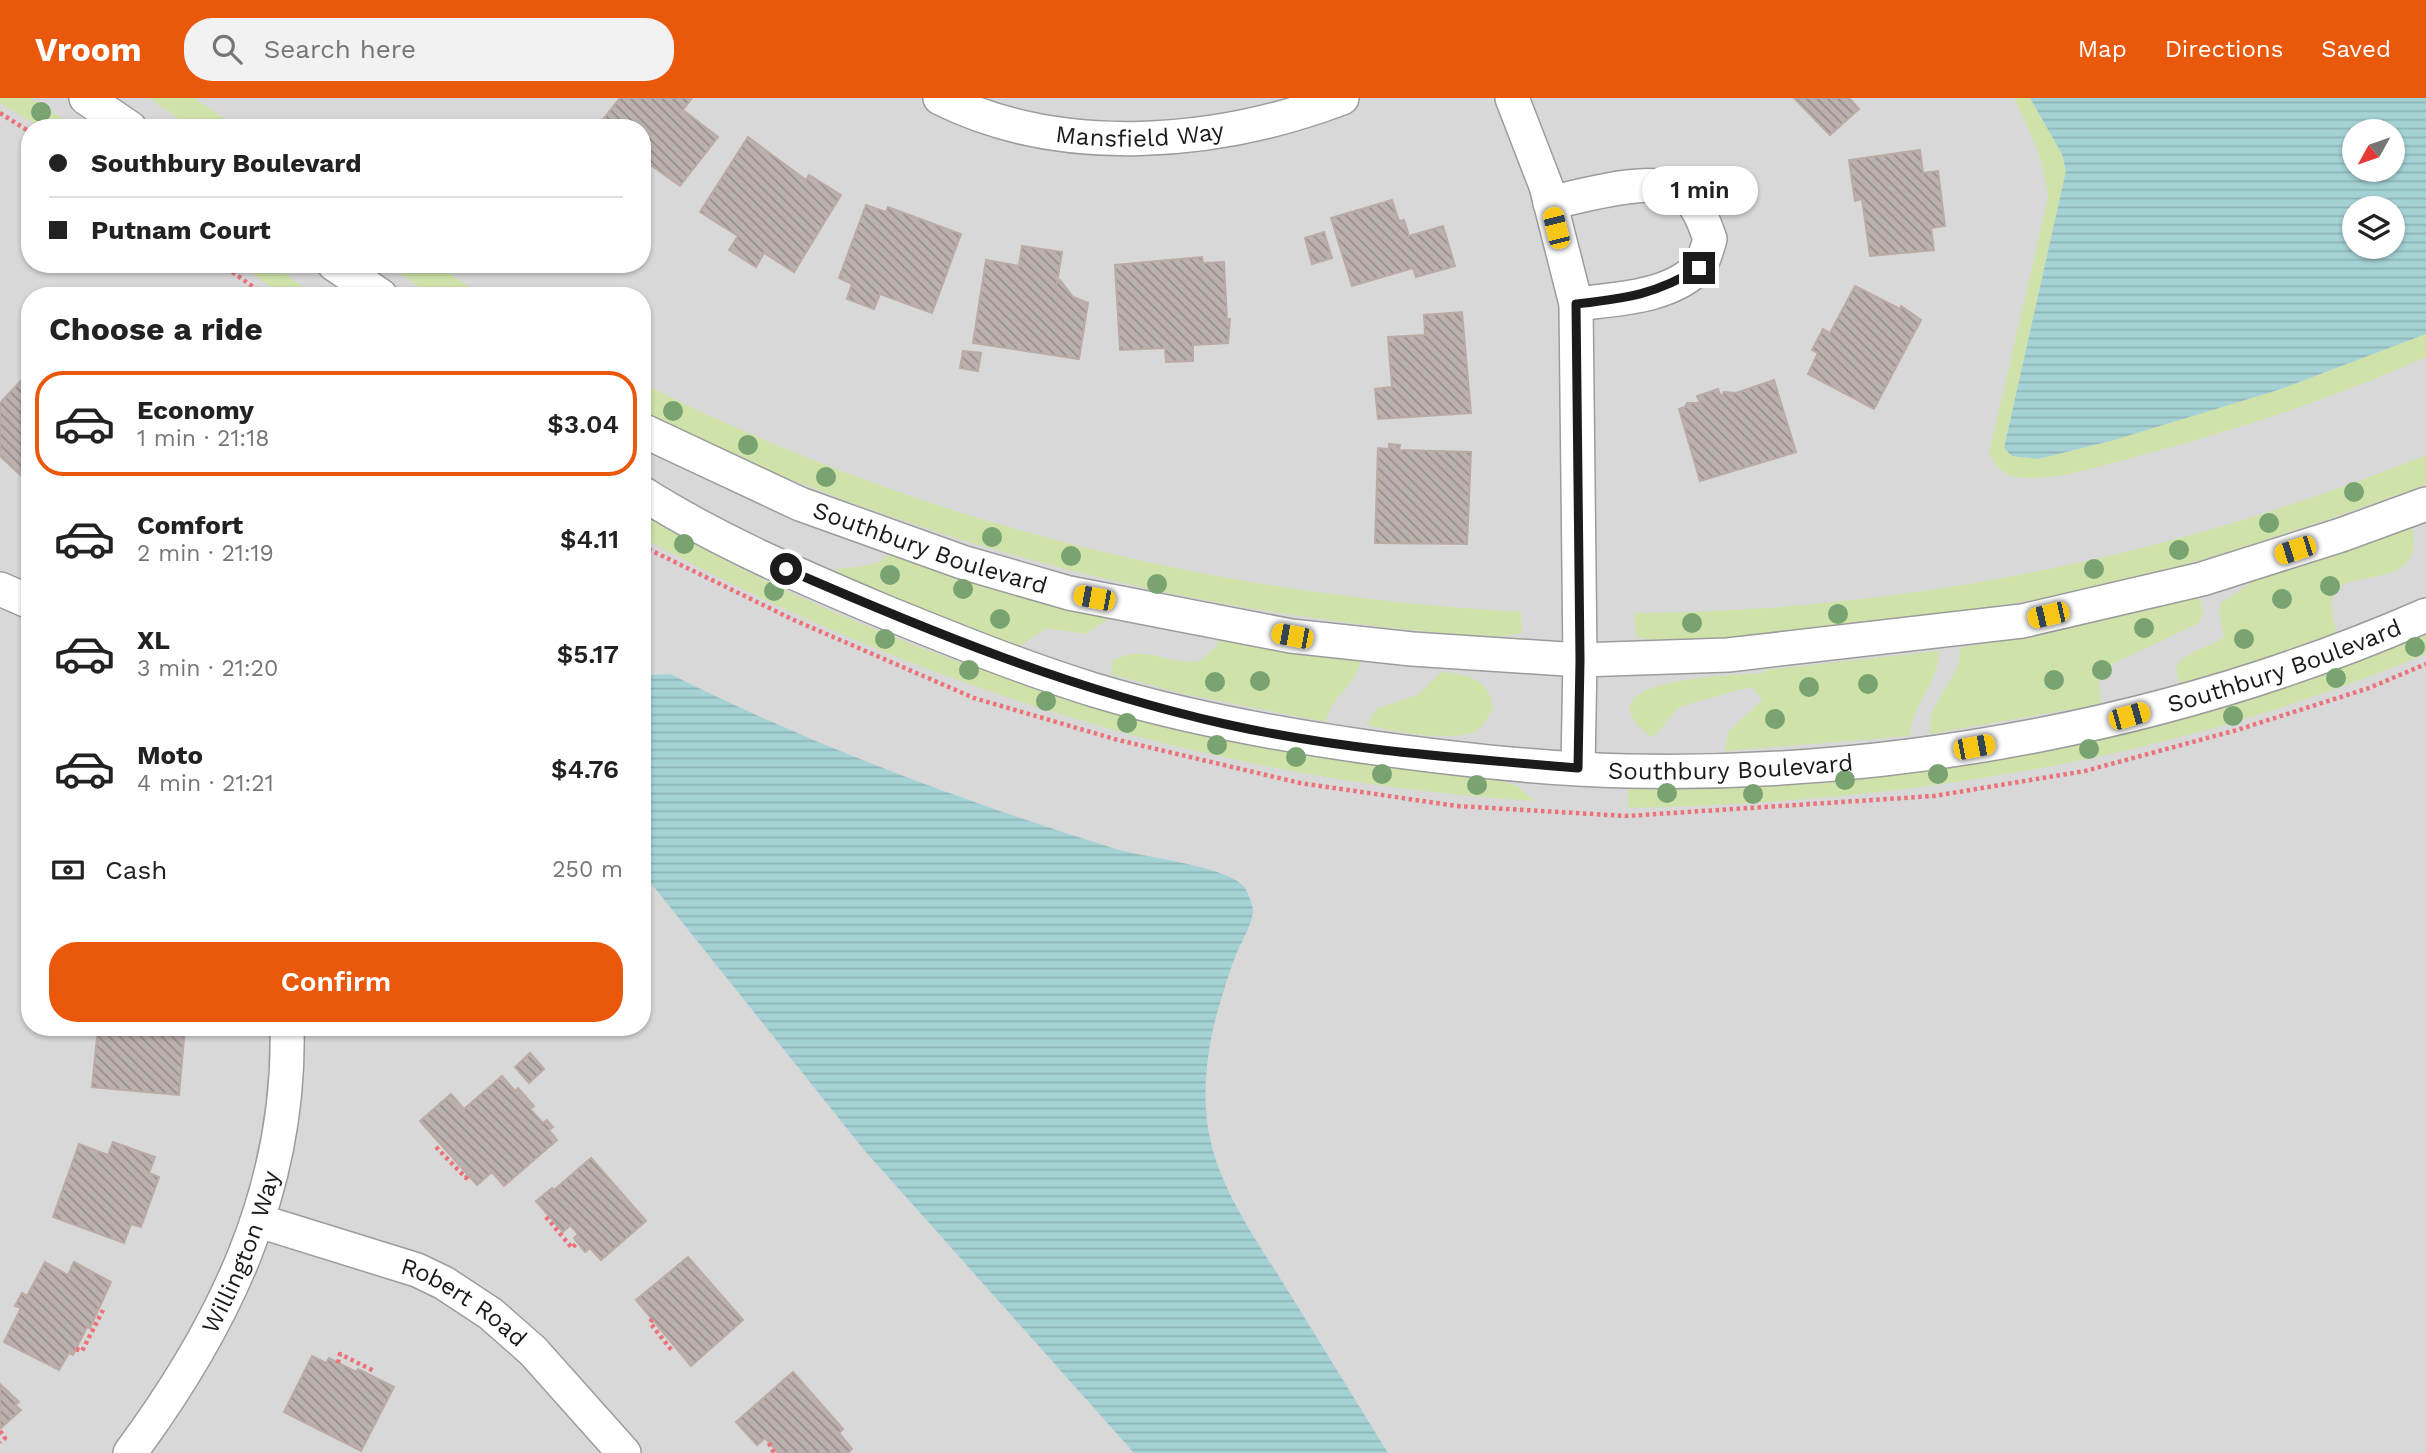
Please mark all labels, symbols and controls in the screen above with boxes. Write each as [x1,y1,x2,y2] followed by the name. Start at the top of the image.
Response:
[184,18,674,81] search box
[35,30,142,69] text: Vroom
[208,30,246,68] icon: search
[264,34,416,64] text: Search here
[2078,35,2127,63] text: Map
[2165,35,2283,63] text: Directions
[2321,35,2391,63] text: Saved
[1054,116,1227,153] street label: Mansfield Way
[2342,119,2404,182] north arrow
[2342,119,2405,259] map controls
[91,148,362,178] text: Southbury Boulevard
[1641,166,1757,216] callout: 1 min
[1670,177,1730,204] text: 1 min
[2342,196,2405,259] button: layers
[1541,205,1572,251] car
[91,215,271,245] text: Putnam Court
[1683,252,1715,284] route end
[49,310,263,348] text: Choose a ride
[53,392,116,455] icon: car
[137,395,254,425] text: Economy
[547,409,619,439] text: $3.04
[137,425,269,452] text: 1 min · 21:18
[809,496,1050,600] street label: Southbury Boulevard
[53,507,116,570] icon: car
[137,510,243,540] text: Comfort
[560,524,619,554] text: $4.11
[2272,534,2319,566] car
[137,540,274,567] text: 2 min · 21:19
[770,553,802,585] route start
[1072,584,1117,612] car
[2026,600,2071,630] car
[2164,613,2406,719] street label: Southbury Boulevard
[53,622,116,685] icon: car
[1270,622,1315,650] car
[137,625,170,655] text: XL
[557,639,619,669] text: $5.17
[137,655,278,682] text: 3 min · 21:20
[2106,700,2153,732] car
[1952,733,1997,761] car
[53,737,116,800] icon: car
[137,740,203,770] text: Moto
[1608,748,1854,785] street label: Southbury Boulevard
[551,754,619,784] text: $4.76
[137,770,274,797] text: 4 min · 21:21
[49,851,87,889] icon: cash
[105,855,167,885] text: Cash
[552,856,623,883] text: 250 m
[49,942,623,1022] button: Confirm
[196,1167,285,1338] street label: Willington Way
[398,1252,532,1353] street label: Robert Road

